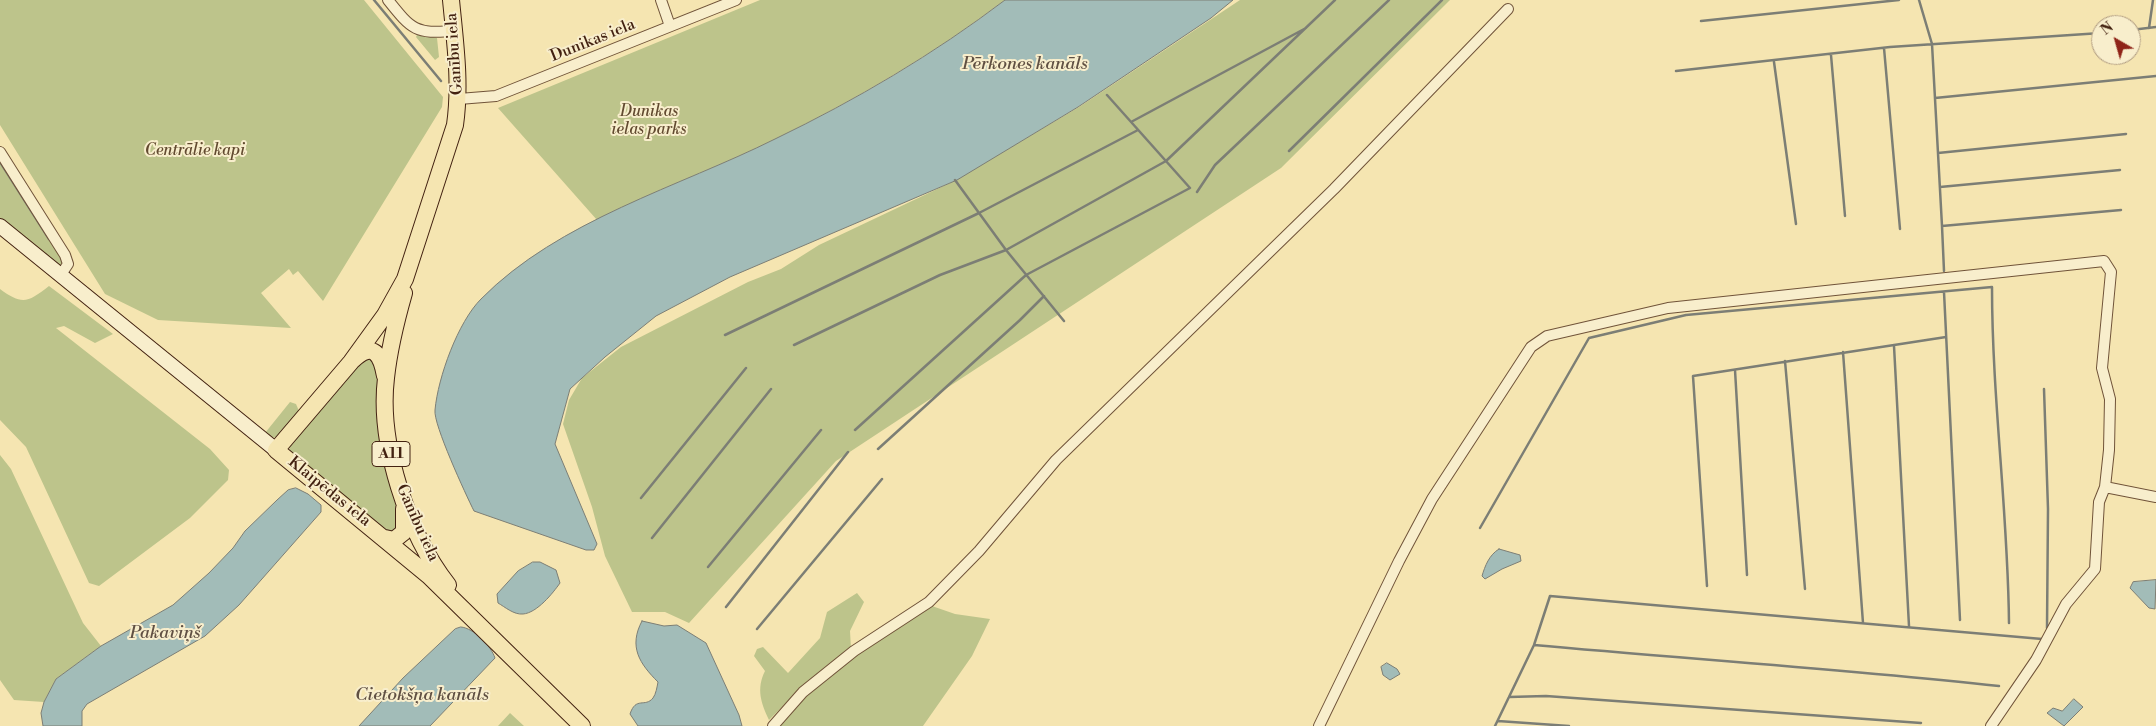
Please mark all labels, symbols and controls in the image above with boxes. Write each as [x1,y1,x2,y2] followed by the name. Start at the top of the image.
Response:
[443,12,467,96] street label: Ganību iela
[548,15,638,67] street label: Dunikas iela
[2091,15,2141,65] north arrow
[2097,18,2117,39] text: N
[962,54,1088,76] water label: Pērkones kanāls
[612,102,686,140] park label: Dunikas ielas parks
[145,141,245,161] park label: Centrālie kapi
[372,442,410,466] road number: A11
[284,453,374,531] street label: Klaipēdas iela
[391,481,443,565] street label: Ganību iela
[130,623,200,645] water label: Pakaviņš
[355,685,489,707] water label: Cietokšņa kanāls

